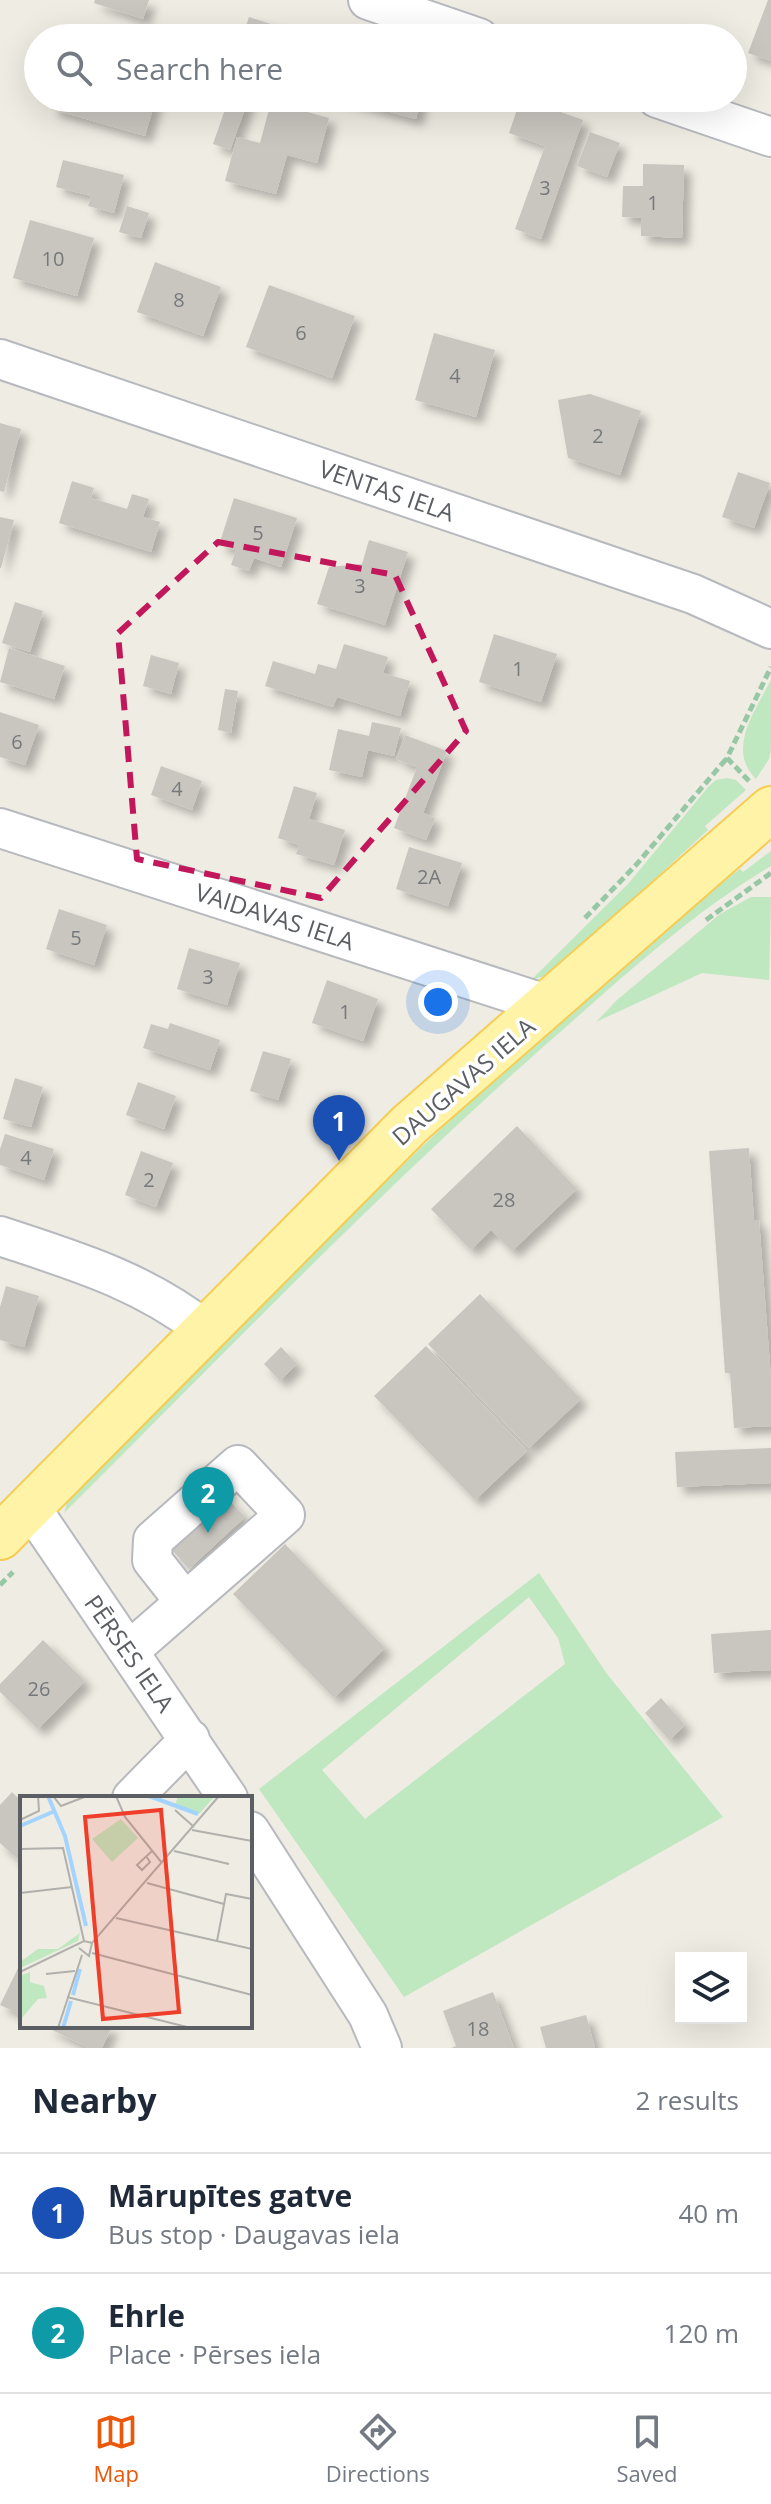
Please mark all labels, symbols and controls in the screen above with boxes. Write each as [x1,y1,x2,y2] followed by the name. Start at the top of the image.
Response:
[24,24,747,112] search box
[52,46,96,90] icon: search
[116,48,283,89] text: Search here
[539,174,551,201] house number: 3
[647,189,659,216] house number: 1
[42,245,64,272] house number: 10
[173,286,185,313] house number: 8
[295,319,307,346] house number: 6
[449,362,461,389] house number: 4
[592,422,604,449] house number: 2
[315,451,460,529] street label: VENTAS IELA
[252,519,264,546] house number: 5
[354,572,366,599] house number: 3
[512,655,524,682] house number: 1
[11,728,23,755] house number: 6
[171,775,183,802] house number: 4
[417,863,441,890] house number: 2A
[191,875,360,958] street label: VAIDAVAS IELA
[70,924,82,951] house number: 5
[202,963,214,990] house number: 3
[418,982,458,1022] your location
[339,998,351,1025] house number: 1
[384,1009,542,1152] street label: DAUGAVAS IELA
[313,1095,365,1161] pin: 1
[20,1144,32,1171] house number: 4
[143,1166,155,1193] house number: 2
[493,1186,515,1213] house number: 28
[182,1467,234,1533] pin: 2
[77,1588,183,1719] street label: PĒRSES IELA
[28,1675,50,1702] house number: 26
[20,1796,252,2028] inset map
[675,1952,747,2024] map controls
[675,1952,747,2024] button: layers
[467,2015,489,2042] house number: 18
[32,2077,157,2123] text: Nearby
[636,2082,739,2118] text: 2 results
[108,2175,352,2216] text: Mārupītes gatve
[51,2195,65,2231] text: 1
[678,2195,739,2231] text: 40 m
[108,2216,400,2252] text: Bus stop · Daugavas iela
[108,2295,185,2336] text: Ehrle
[51,2315,65,2351] text: 2
[664,2315,739,2351] text: 120 m
[108,2336,321,2372] text: Place · Pērses iela
[93,2410,139,2488] tab: Map
[326,2410,430,2488] tab: Directions
[616,2410,678,2488] tab: Saved

